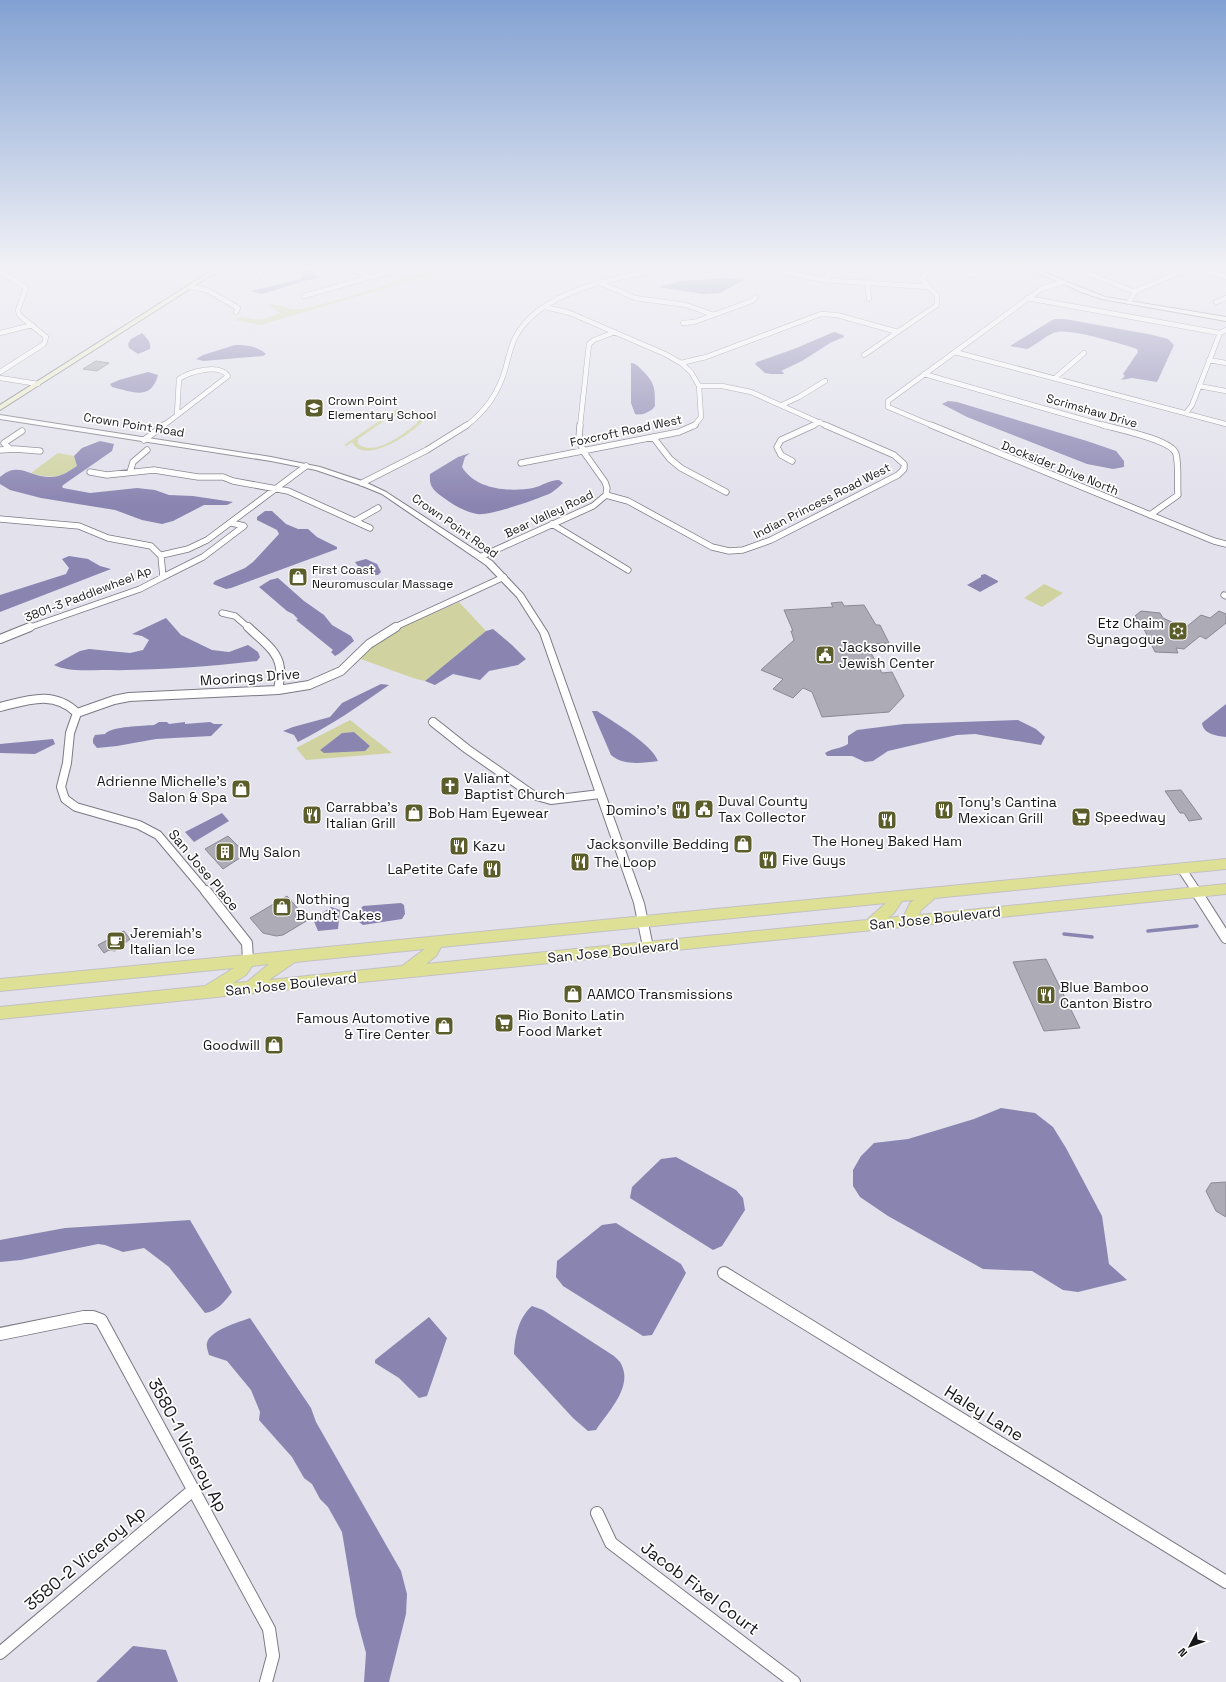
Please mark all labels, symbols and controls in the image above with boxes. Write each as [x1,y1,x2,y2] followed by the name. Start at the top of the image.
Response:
[1045,390,1139,432] street label: Scrimshaw Drive
[328,393,436,423] place label: Crown Point Elementary School
[303,397,325,419] school or university icon: Crown Point Elementary School
[82,409,186,441] street label: Crown Point Road
[569,411,683,451] street label: Foxcroft Road West
[999,437,1121,499] street label: Docksider Drive North
[751,459,893,543] street label: Indian Princess Road West
[502,486,596,542] street label: Bear Valley Road
[409,490,501,562] street label: Crown Point Road
[22,562,154,626] street label: 3801-3 Paddlewheel Ap
[312,562,453,592] place label: First Coast Neuromuscular Massage
[287,566,309,588] shop icon: First Coast Neuromuscular Massage
[1087,614,1164,648] place label: Etz Chaim Synagogue
[1167,620,1189,642] synagogue icon: Etz Chaim Synagogue
[839,638,935,672] place label: Jacksonville Jewish Center
[814,644,836,666] public building icon: Jacksonville Jewish Center
[199,665,301,689] street label: Moorings Drive
[464,769,565,803] place label: Valiant Baptist Church
[97,772,227,806] place label: Adrienne Michelle's Salon & Spa
[439,775,461,797] church icon: Valiant Baptist Church
[230,778,252,800] shop icon: Adrienne Michelle's Salon & Spa
[718,792,808,826] place label: Duval County Tax Collector
[958,793,1057,827] place label: Tony's Cantina Mexican Grill
[326,798,398,832] place label: Carrabba's Italian Grill
[693,798,715,820] public building icon: Duval County Tax Collector
[670,799,692,821] restaurant icon: Domino's
[933,799,955,821] restaurant icon: Tony's Cantina Mexican Grill
[606,801,667,819] place label: Domino's
[403,802,425,824] shop icon: Bob Ham Eyewear
[301,804,323,826] restaurant icon: Carrabba's Italian Grill
[428,804,549,822] place label: Bob Ham Eyewear
[1070,806,1092,828] supermarket icon: Speedway
[1095,808,1166,826] place label: Speedway
[876,809,898,831] restaurant icon: The Honey Baked Ham
[165,826,243,914] street label: San Jose Place
[812,832,962,850] place label: The Honey Baked Ham
[732,833,754,855] shop icon: Jacksonville Bedding
[448,835,470,857] restaurant icon: Kazu
[587,835,729,853] place label: Jacksonville Bedding
[473,837,505,855] place label: Kazu
[214,841,236,863] building icon: My Salon
[239,843,301,861] place label: My Salon
[757,849,779,871] restaurant icon: Five Guys
[569,851,591,873] restaurant icon: The Loop
[782,851,846,869] place label: Five Guys
[594,853,657,871] place label: The Loop
[481,858,503,880] restaurant icon: LaPetite Cafe
[387,860,478,878] place label: LaPetite Cafe
[296,890,381,924] place label: Nothing Bundt Cakes
[271,896,293,918] shop icon: Nothing Bundt Cakes
[868,902,1002,934] street label: San Jose Boulevard
[130,924,202,958] place label: Jeremiah's Italian Ice
[105,930,127,952] cafe icon: Jeremiah's Italian Ice
[546,935,680,967] street label: San Jose Boulevard
[224,968,358,1000] street label: San Jose Boulevard
[1060,978,1152,1012] place label: Blue Bamboo Canton Bistro
[562,983,584,1005] shop icon: AAMCO Transmissions
[1035,984,1057,1006] restaurant icon: Blue Bamboo Canton Bistro
[587,985,733,1003] place label: AAMCO Transmissions
[518,1006,625,1040] place label: Rio Bonito Latin Food Market
[296,1009,430,1043] place label: Famous Automotive & Tire Center
[493,1012,515,1034] supermarket icon: Rio Bonito Latin Food Market
[433,1015,455,1037] shop icon: Famous Automotive & Tire Center
[263,1034,285,1056] shop icon: Goodwill
[203,1036,260,1054] place label: Goodwill
[143,1374,233,1516] street label: 3580-1 Viceroy Ap
[940,1380,1028,1446] street label: Haley Lane
[20,1501,150,1615] street label: 3580-2 Viceroy Ap
[636,1536,764,1640] street label: Jacob Fixel Court
[1170,1626,1210,1666] north arrow
[1175,1645,1190,1660] text: N

